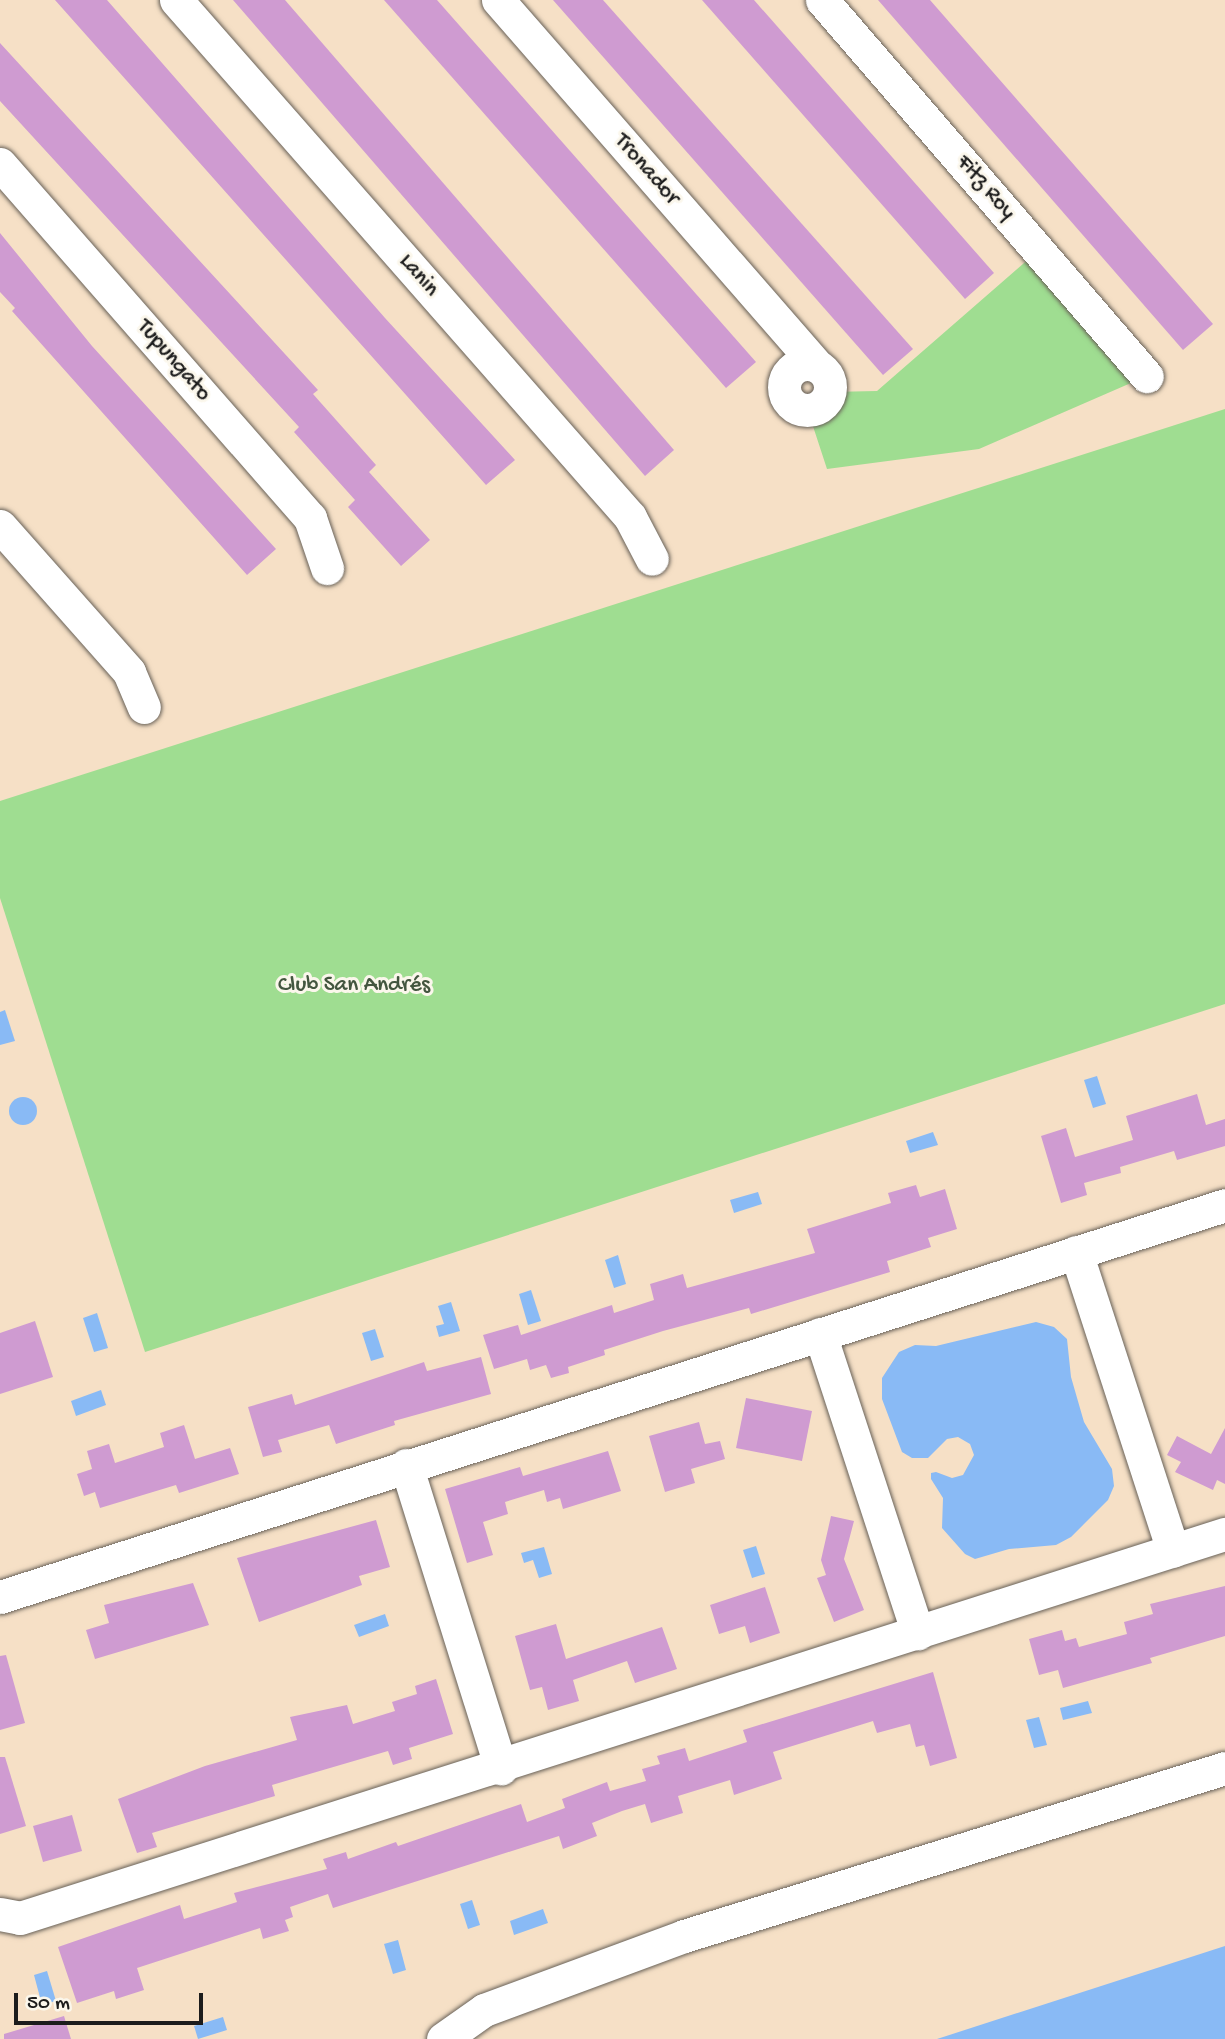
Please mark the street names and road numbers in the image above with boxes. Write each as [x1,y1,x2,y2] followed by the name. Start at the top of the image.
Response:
[607,128,685,212] street label: Tronador
[949,150,1021,226] street label: Fitz Roy
[392,249,444,303] street label: Lanin
[130,314,216,408] street label: Tupungato

